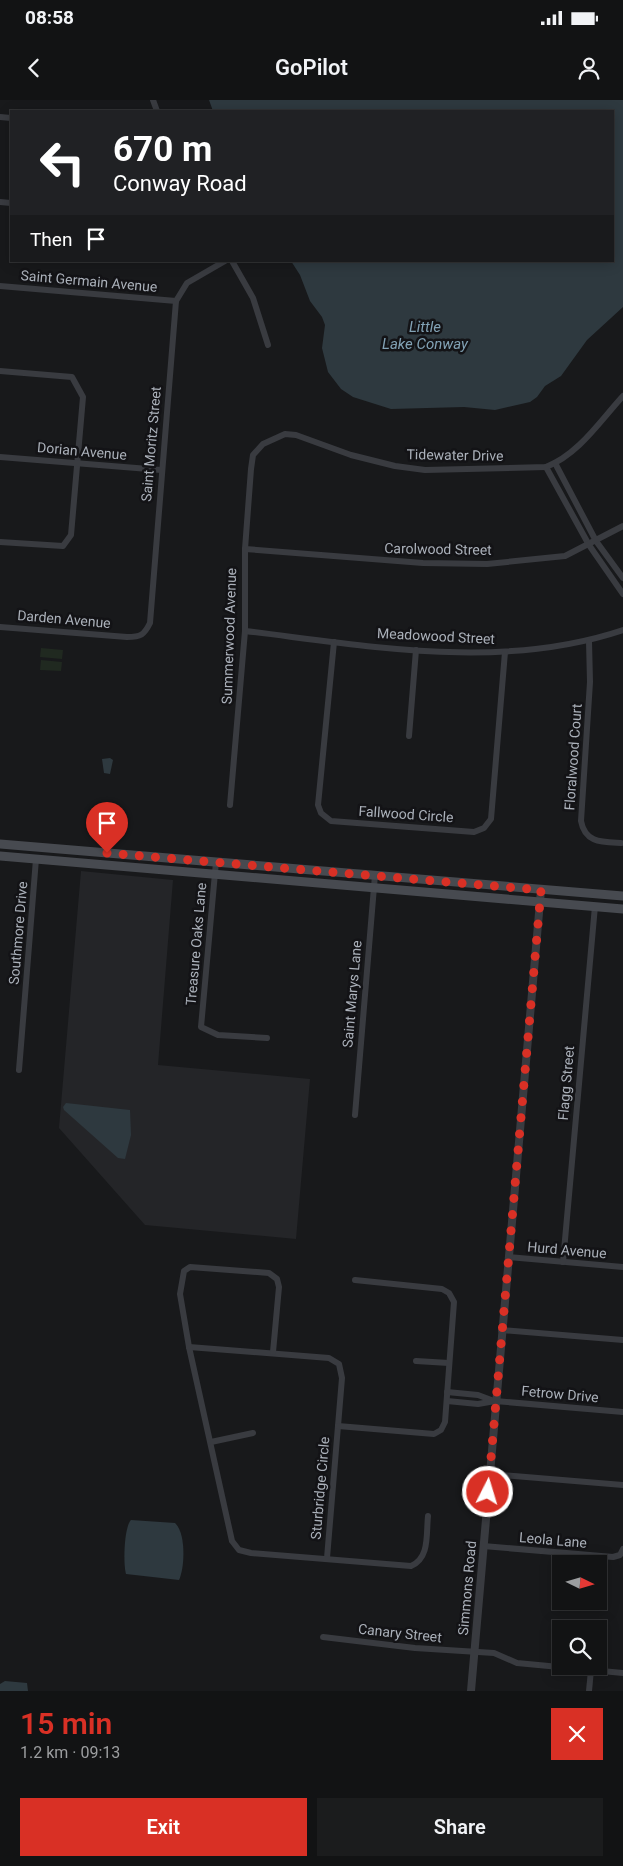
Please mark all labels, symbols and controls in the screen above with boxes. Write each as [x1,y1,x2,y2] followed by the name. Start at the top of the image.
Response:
[25,6,74,29] text: 08:58
[20,54,48,82] icon: back
[575,54,603,82] icon: person
[275,55,348,80] text: GoPilot
[113,129,212,170] text: 670 m
[30,130,95,195] icon: left
[113,171,247,196] text: Conway Road
[82,225,110,253] icon: arrive
[30,228,72,251] text: Then
[20,267,158,295] street label: Saint Germain Avenue
[382,318,469,353] water label: Little Lake Conway
[138,385,164,502] street label: Saint Moritz Street
[37,439,127,463] street label: Dorian Avenue
[406,446,504,464] street label: Tidewater Drive
[384,540,492,558] street label: Carolwood Street
[219,568,239,704] street label: Summerwood Avenue
[17,607,111,631] street label: Darden Avenue
[377,625,496,647] street label: Meadowood Street
[561,703,585,811] street label: Floralwood Court
[86,802,128,853] pin
[358,803,454,825] street label: Fallwood Circle
[93,809,121,837] icon: arrive
[6,881,30,985] street label: Southmore Drive
[183,882,209,1006] street label: Treasure Oaks Lane
[339,940,365,1048] street label: Saint Marys Lane
[555,1045,577,1121] street label: Flagg Street
[527,1239,607,1261] street label: Hurd Avenue
[521,1383,599,1405] street label: Fetrow Drive
[308,1436,332,1540] street label: Sturbridge Circle
[461,1465,513,1517] position arrow
[519,1529,587,1551] street label: Leola Lane
[455,1540,479,1636] street label: Simmons Road
[552,1555,608,1610] north arrow
[552,1555,607,1675] map controls
[552,1620,607,1675] button: search
[357,1621,443,1645] street label: Canary Street
[20,1706,112,1741] text: 15 min
[551,1708,603,1760] button: close
[20,1743,120,1762] text: 1.2 km · 09:13
[20,1798,307,1856] button: Exit
[317,1798,603,1856] button: Share

